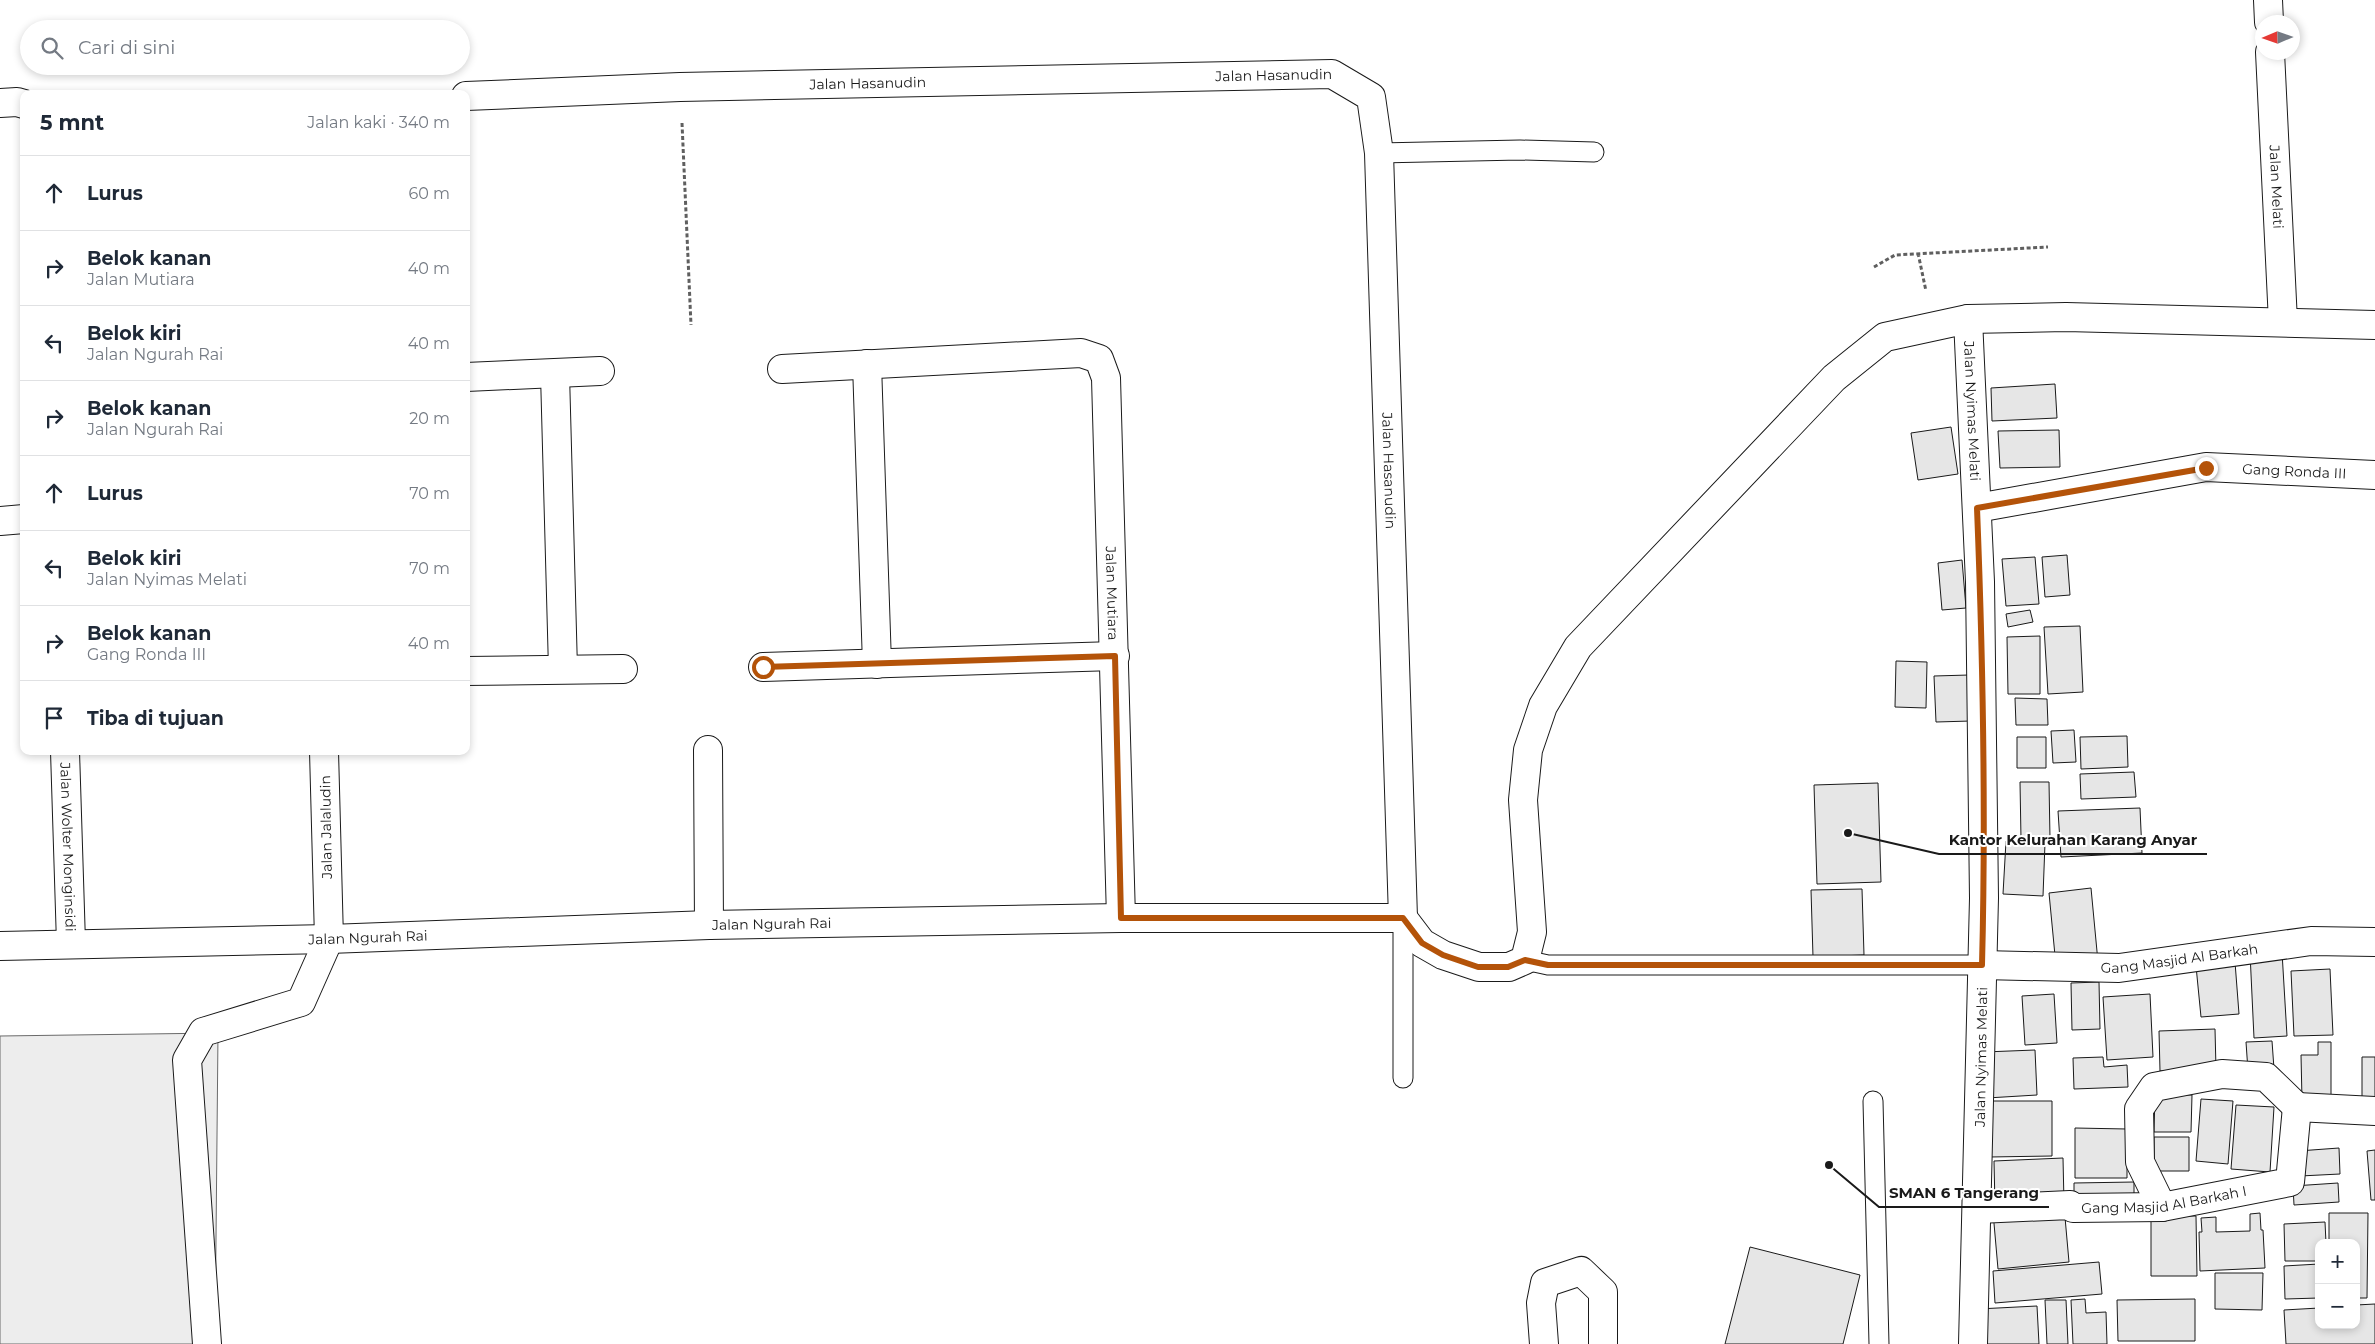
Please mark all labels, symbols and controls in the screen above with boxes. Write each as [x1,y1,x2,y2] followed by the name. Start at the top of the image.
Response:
[2255,15,2300,60] north arrow
[20,20,470,75] search box
[38,34,66,62] icon: search
[78,36,175,59] text: Cari di sini
[1214,65,1332,85] street label: Jalan Hasanudin
[808,73,926,93] street label: Jalan Hasanudin
[40,110,104,135] text: 5 mnt
[307,113,450,132] text: Jalan kaki · 340 m
[2265,144,2287,229] street label: Jalan Melati
[40,179,68,207] icon: ahead
[87,182,143,205] text: Lurus
[408,184,450,203] text: 60 m
[87,247,211,270] text: Belok kanan
[40,254,68,282] icon: right
[408,259,450,278] text: 40 m
[87,270,195,289] text: Jalan Mutiara
[87,322,182,345] text: Belok kiri
[40,329,68,357] icon: left
[408,334,450,353] text: 40 m
[1960,339,1984,481] street label: Jalan Nyimas Melati
[87,345,223,364] text: Jalan Ngurah Rai
[87,397,211,420] text: Belok kanan
[40,404,68,432] icon: right
[409,409,450,428] text: 20 m
[1378,411,1400,529] street label: Jalan Hasanudin
[87,420,223,439] text: Jalan Ngurah Rai
[2195,457,2218,480] route end
[2242,460,2347,483] street label: Gang Ronda III
[40,479,68,507] icon: ahead
[87,482,143,505] text: Lurus
[409,484,450,503] text: 70 m
[1102,545,1122,641] street label: Jalan Mutiara
[87,547,182,570] text: Belok kiri
[40,554,68,582] icon: left
[409,559,450,578] text: 70 m
[87,570,247,589] text: Jalan Nyimas Melati
[87,622,211,645] text: Belok kanan
[40,629,68,657] icon: right
[408,634,450,653] text: 40 m
[87,645,206,664] text: Gang Ronda III
[752,656,775,679] route start
[40,704,68,732] icon: arrive
[87,707,224,730] text: Tiba di tujuan
[56,761,80,932] street label: Jalan Wolter Monginsidi
[316,775,336,880] street label: Jalan Jalaludin
[1939,824,2207,854] callout: Kantor Kelurahan Karang Anyar
[1949,830,2198,849] text: Kantor Kelurahan Karang Anyar
[711,914,832,934] street label: Jalan Ngurah Rai
[307,926,428,948] street label: Jalan Ngurah Rai
[2100,940,2259,977] street label: Gang Masjid Al Barkah
[1971,987,1991,1128] street label: Jalan Nyimas Melati
[1879,1177,2049,1207] callout: SMAN 6 Tangerang
[2081,1182,2248,1217] street label: Gang Masjid Al Barkah I
[1889,1183,2039,1202] text: SMAN 6 Tangerang
[2315,1239,2360,1329] map controls
[2315,1239,2360,1284] button: +
[2315,1284,2360,1329] button: −

